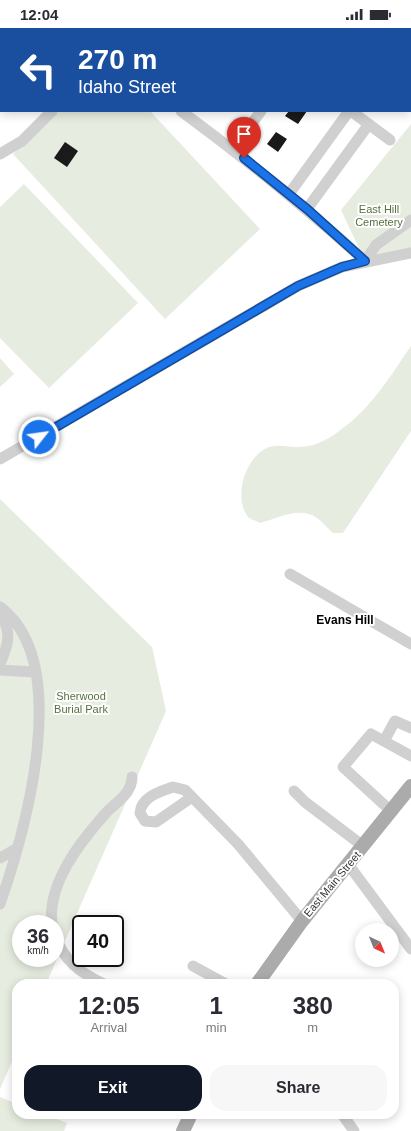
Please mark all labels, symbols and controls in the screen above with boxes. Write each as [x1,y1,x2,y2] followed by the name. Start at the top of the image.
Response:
[20,6,58,23] text: 12:04
[12,44,64,96] icon: left
[78,44,157,75] text: 270 m
[78,77,176,97] text: Idaho Street
[227,117,261,158] pin
[233,123,255,145] icon: arrive
[355,203,403,228] park label: East Hill Cemetery
[18,416,60,458] position arrow
[316,613,374,627] district label: Evans Hill
[54,690,108,715] park label: Sherwood Burial Park
[301,849,363,919] street label: East Main Street
[72,915,124,967] speed limit sign: 40
[355,923,399,967] north arrow
[355,923,399,967] map controls
[27,925,49,947] text: 36
[27,945,49,956] text: km/h
[78,992,140,1019] text: 12:05
[209,992,223,1019] text: 1
[293,992,333,1019] text: 380
[90,1020,127,1035] text: Arrival
[206,1020,227,1035] text: min
[307,1020,318,1035] text: m
[24,1065,202,1111] button: Exit
[210,1065,387,1111] button: Share

